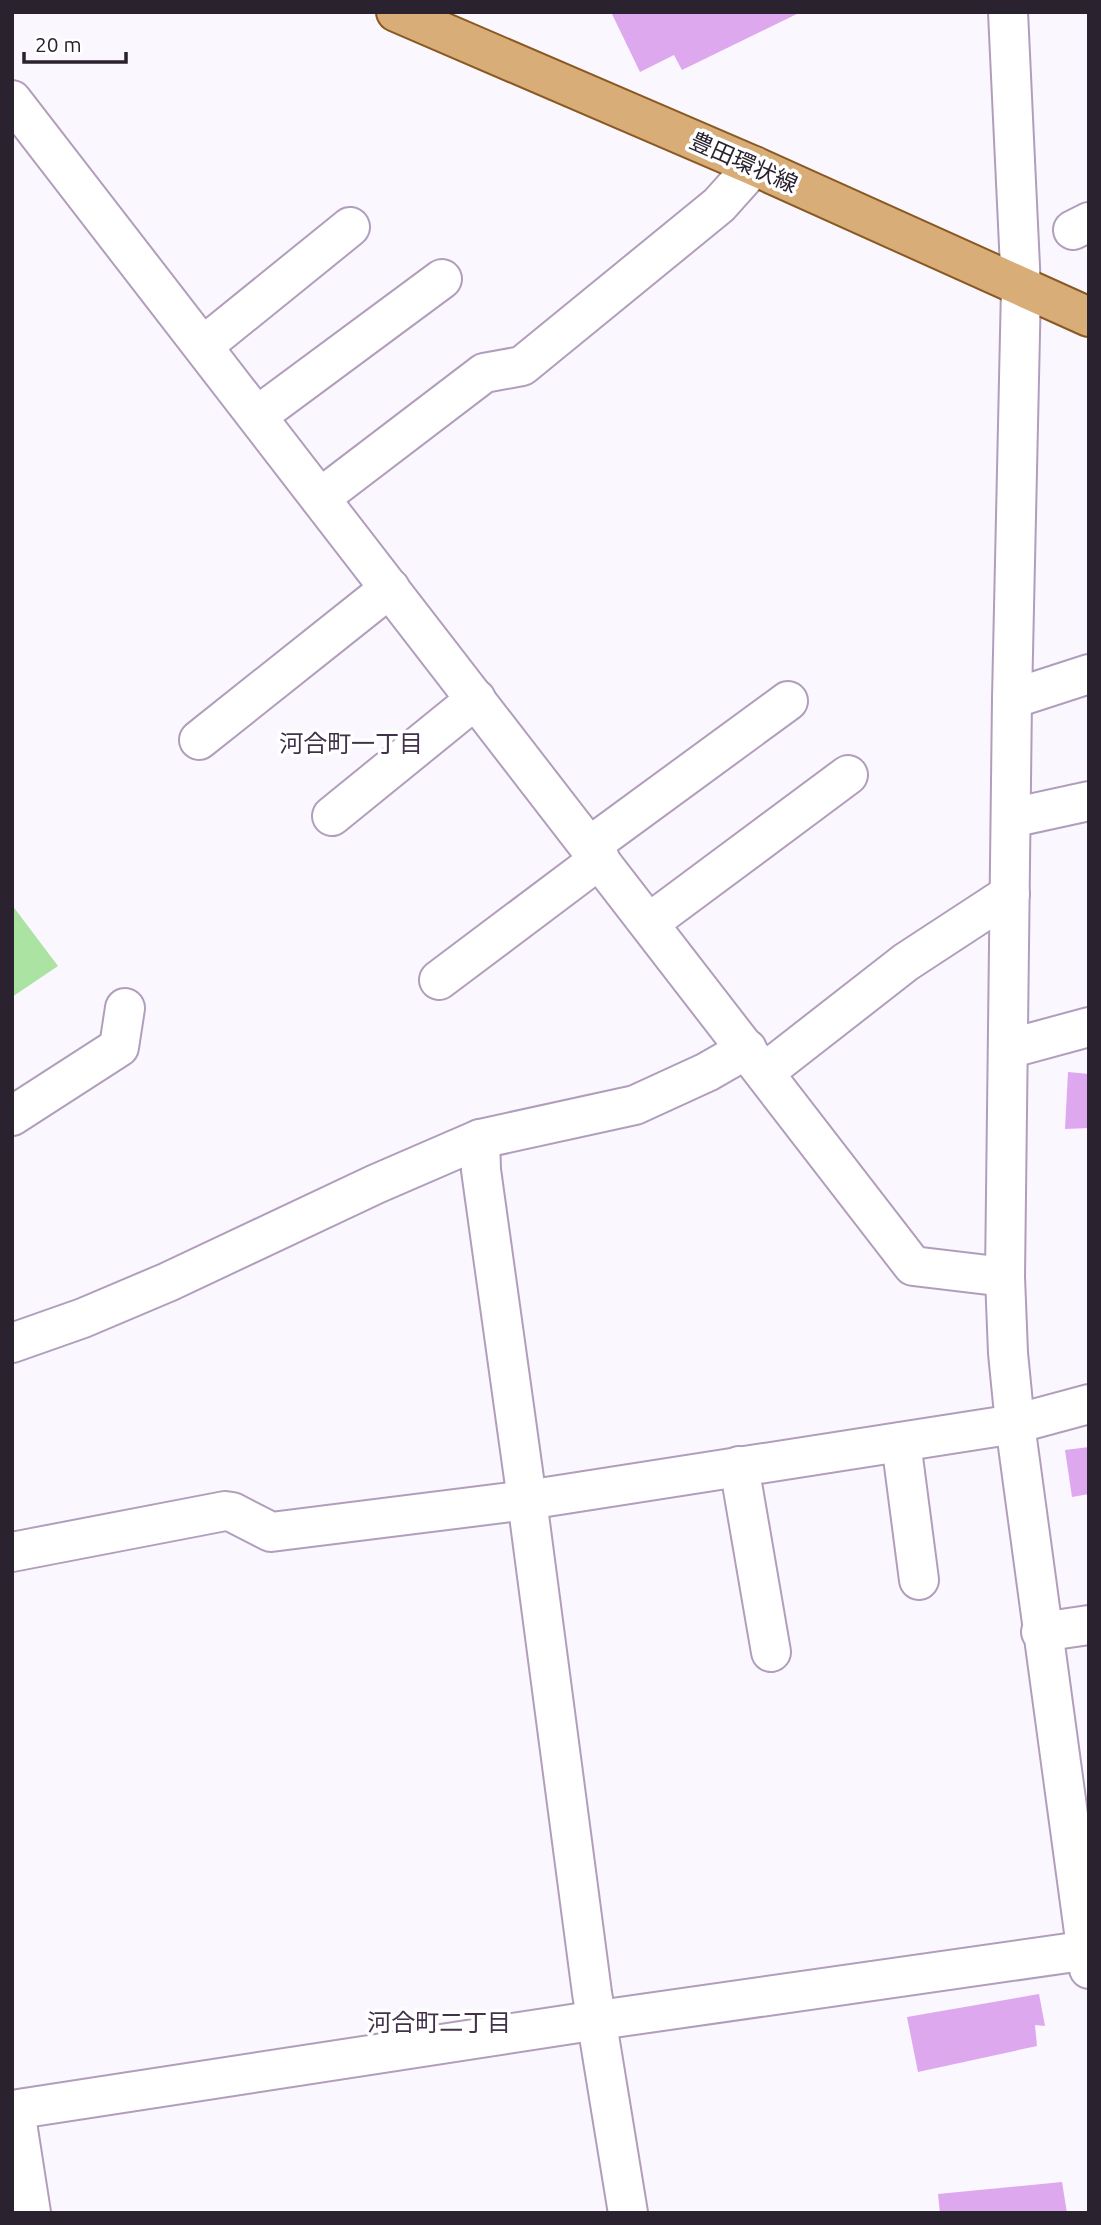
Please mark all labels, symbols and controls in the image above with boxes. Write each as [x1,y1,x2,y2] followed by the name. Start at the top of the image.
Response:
[24,21,126,65] scale bar
[35,32,82,56] text: 20 m
[686,127,802,197] street label: 豊田環状線
[279,730,423,757] district label: 河合町一丁目
[367,2009,511,2036] district label: 河合町二丁目

